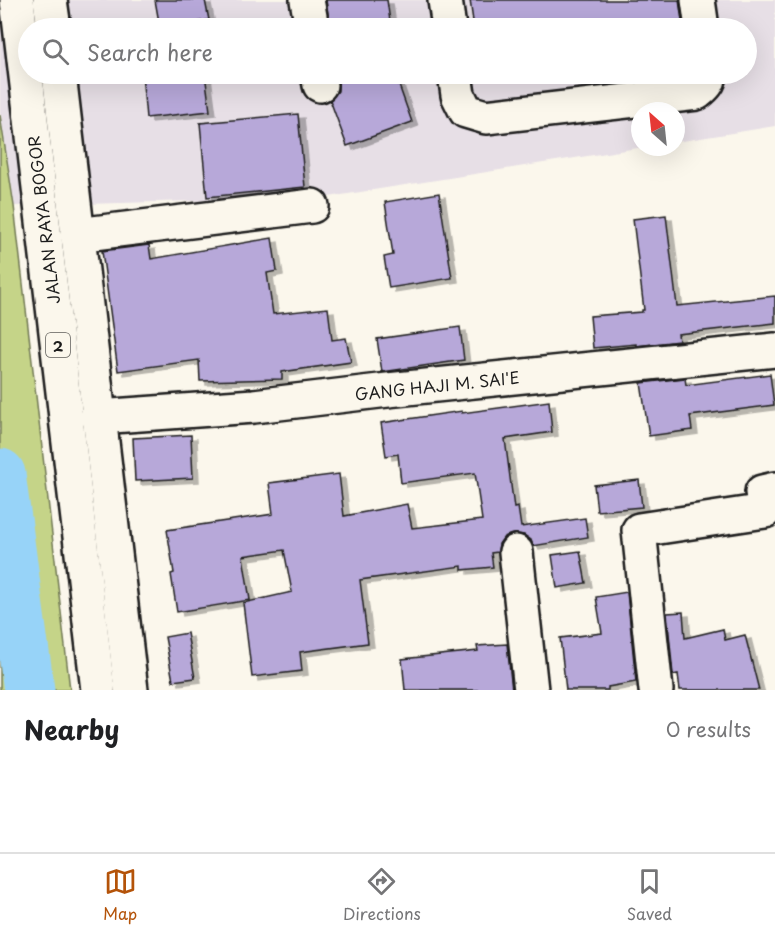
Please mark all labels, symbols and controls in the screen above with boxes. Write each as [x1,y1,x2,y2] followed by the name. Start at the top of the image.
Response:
[18,18,757,84] search box
[39,35,72,68] icon: search
[87,35,213,68] text: Search here
[631,102,685,156] north arrow
[21,134,65,306] street label: JALAN RAYA BOGOR
[46,333,70,357] road number: 2
[354,364,520,406] street label: GANG HAJI M. SAI'E
[24,710,119,749] text: Nearby
[666,714,751,744] text: 0 results
[103,865,137,925] tab: Map
[343,865,421,925] tab: Directions
[627,865,672,925] tab: Saved

